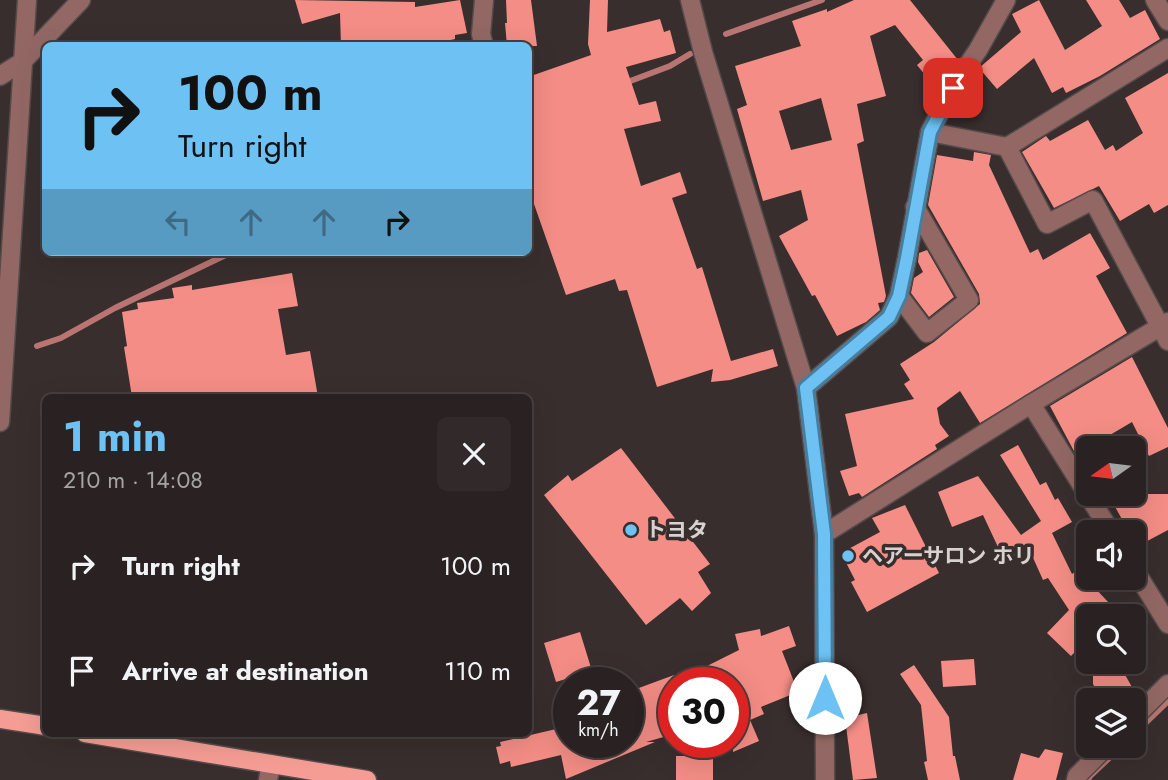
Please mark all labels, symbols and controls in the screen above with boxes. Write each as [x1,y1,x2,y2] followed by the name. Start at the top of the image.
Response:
[178,58,323,128] text: 100 m
[923,58,983,118] pin
[934,69,972,107] icon: arrive
[63,70,154,161] icon: right
[178,123,307,169] text: Turn right
[159,203,197,241] icon: left
[232,203,270,241] icon: ahead
[305,203,343,241] icon: ahead
[378,203,416,241] icon: right
[63,406,167,467] text: 1 min
[437,417,511,491] button: close
[1076,436,1146,506] north arrow
[1076,436,1146,758] map controls
[63,463,203,497] text: 210 m · 14:08
[645,515,708,545] place label: トヨタ
[1076,520,1146,590] button: sound
[623,522,639,538] marker: トヨタ
[862,541,1035,571] place label: ヘアーサロン ホリ
[63,547,101,585] icon: right
[122,547,240,585] text: Turn right
[440,547,511,585] text: 100 m
[840,548,856,564] marker: ヘアーサロン ホリ
[1076,604,1146,674] button: search
[63,652,101,690] icon: arrive
[122,652,369,690] text: Arrive at destination
[444,652,511,690] text: 110 m
[788,661,862,735] position arrow
[658,667,749,758] speed limit sign: 30
[576,678,621,728] text: 27
[1076,688,1146,758] button: layers
[578,717,619,743] text: km/h

